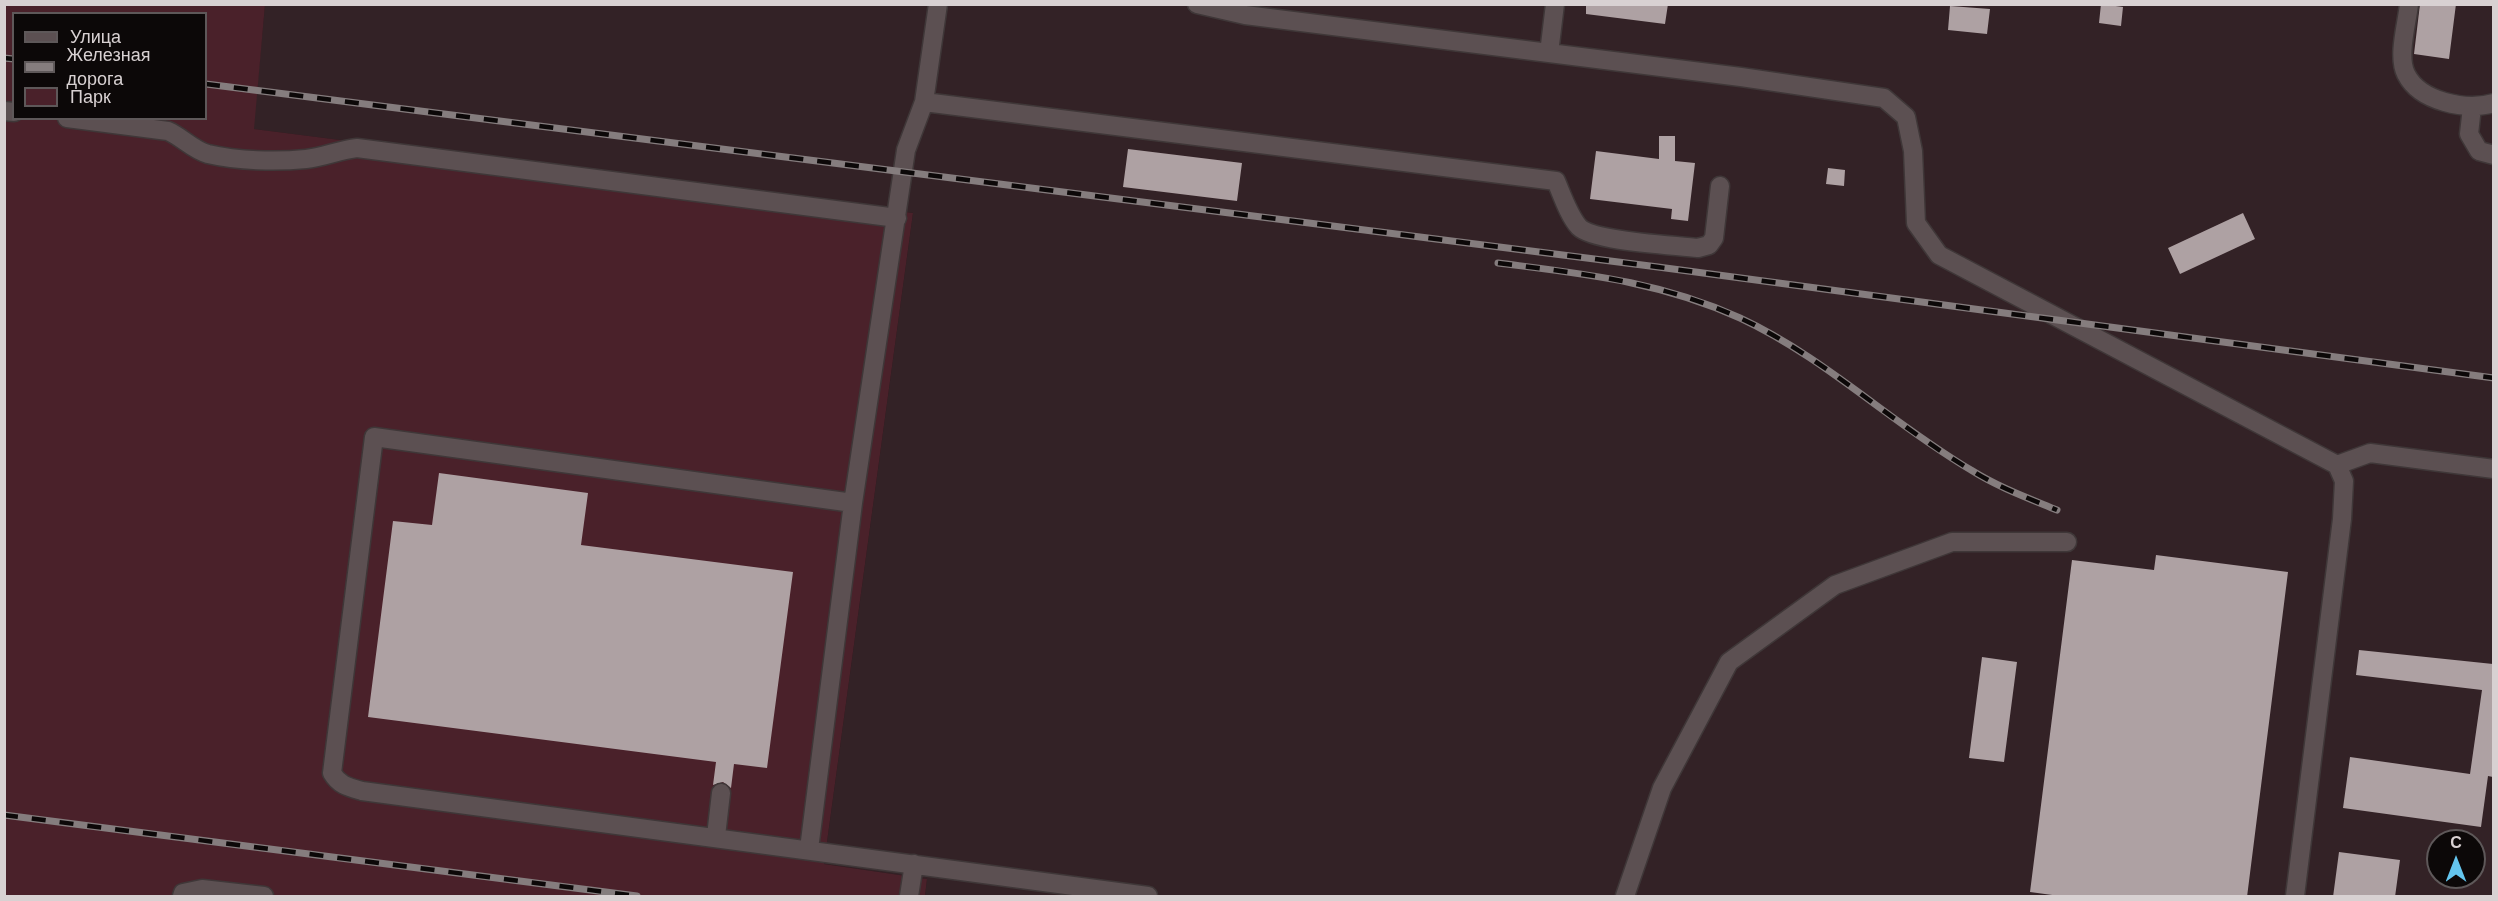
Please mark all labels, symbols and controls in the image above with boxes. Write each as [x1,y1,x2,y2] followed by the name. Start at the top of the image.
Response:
[12,12,207,120] legend
[70,25,121,49] text: Улица
[67,43,150,91] text: Железная дорога
[70,85,111,109] text: Парк
[2426,829,2486,889] north arrow
[2450,832,2462,853] text: С

